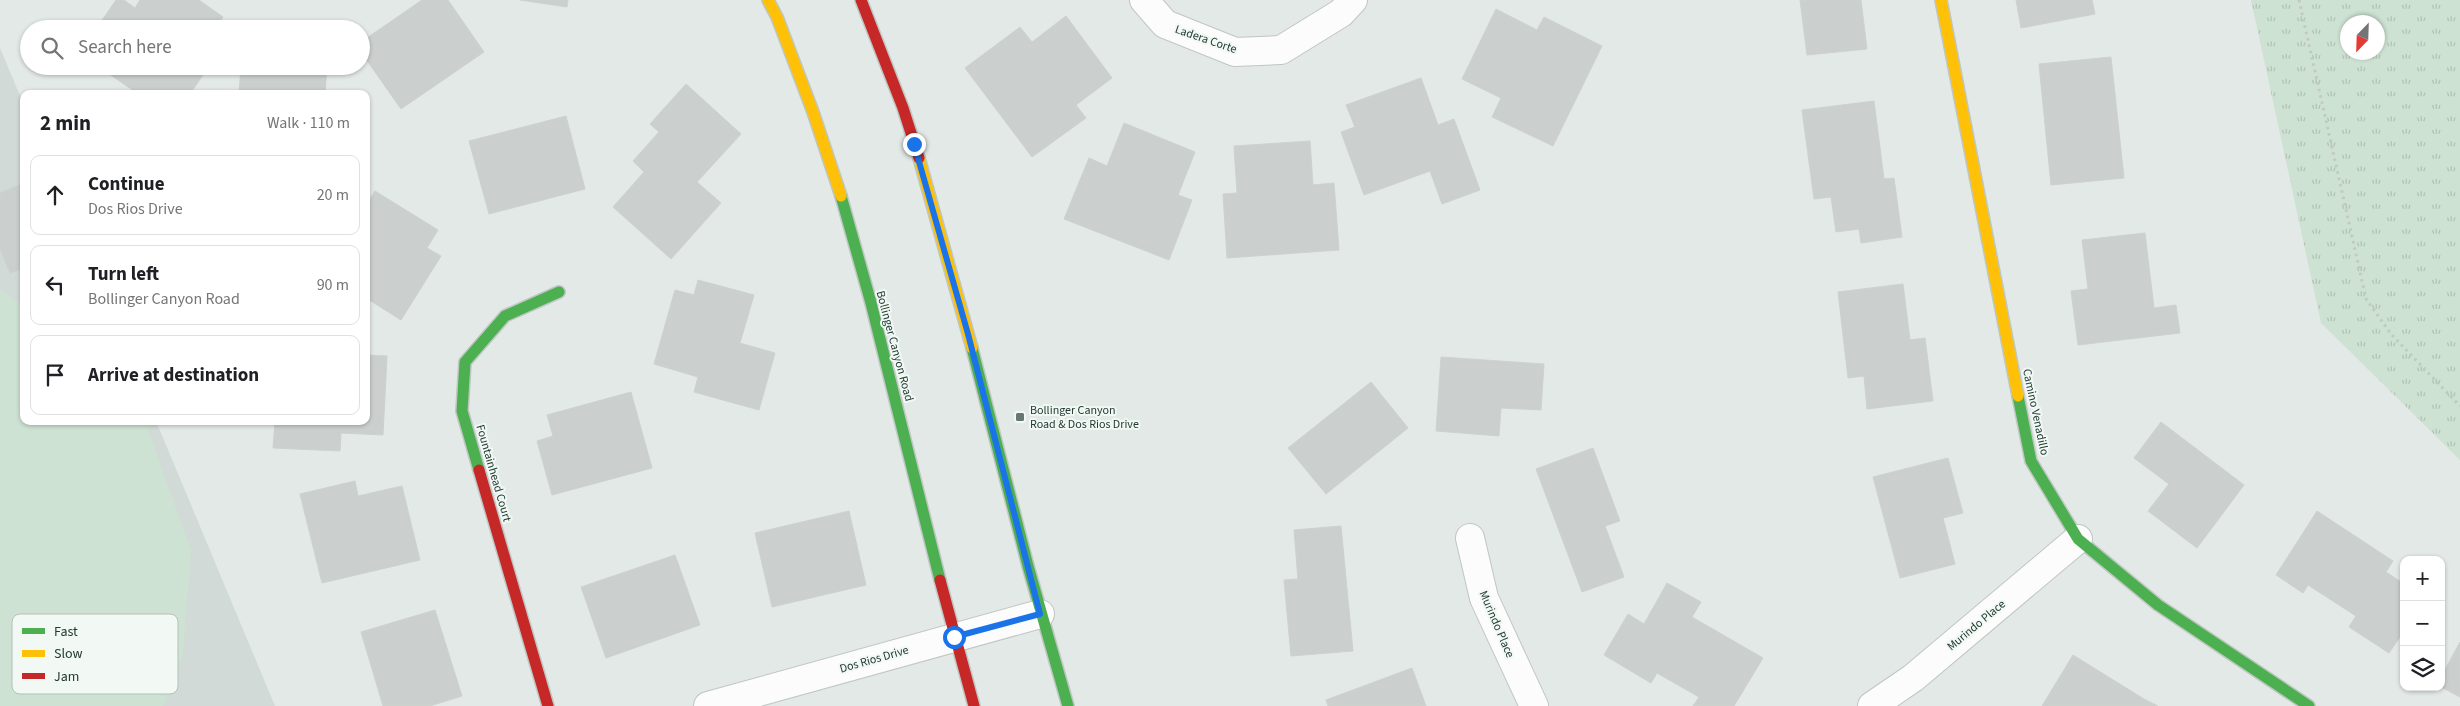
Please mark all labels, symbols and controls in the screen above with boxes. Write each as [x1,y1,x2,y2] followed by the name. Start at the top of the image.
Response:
[2340,15,2385,60] north arrow
[20,20,370,75] search box
[1173,21,1239,58] street label: Ladera Corte
[38,34,66,62] icon: search
[78,34,172,61] text: Search here
[40,108,91,138] text: 2 min
[267,112,350,134] text: Walk · 110 m
[903,133,926,156] route end
[88,171,165,198] text: Continue
[41,181,69,209] icon: ahead
[317,184,349,206] text: 20 m
[88,198,183,220] text: Dos Rios Drive
[88,261,159,288] text: Turn left
[41,271,69,299] icon: left
[317,274,349,296] text: 90 m
[88,288,240,310] text: Bollinger Canyon Road
[872,289,917,403] street label: Bollinger Canyon Road
[41,361,69,389] icon: arrive
[88,362,259,389] text: Arrive at destination
[2018,367,2053,457] street label: Camino Venadillo
[1030,402,1139,433] place label: Bollinger Canyon Road & Dos Rios Drive
[1014,411,1026,423] marker: Bollinger Canyon Road & Dos Rios Drive
[472,423,516,524] street label: Fountainhead Court
[2400,556,2445,691] map controls
[2400,556,2445,601] button: +
[1475,588,1518,660] street label: Murindo Place
[1943,596,2009,655] street label: Murindo Place
[2400,601,2445,646] button: −
[12,614,178,694] legend
[54,622,78,642] text: Fast
[943,626,966,649] route start
[838,642,911,677] street label: Dos Rios Drive
[54,644,83,664] text: Slow
[2400,646,2445,691] button: layers
[54,667,79,687] text: Jam

